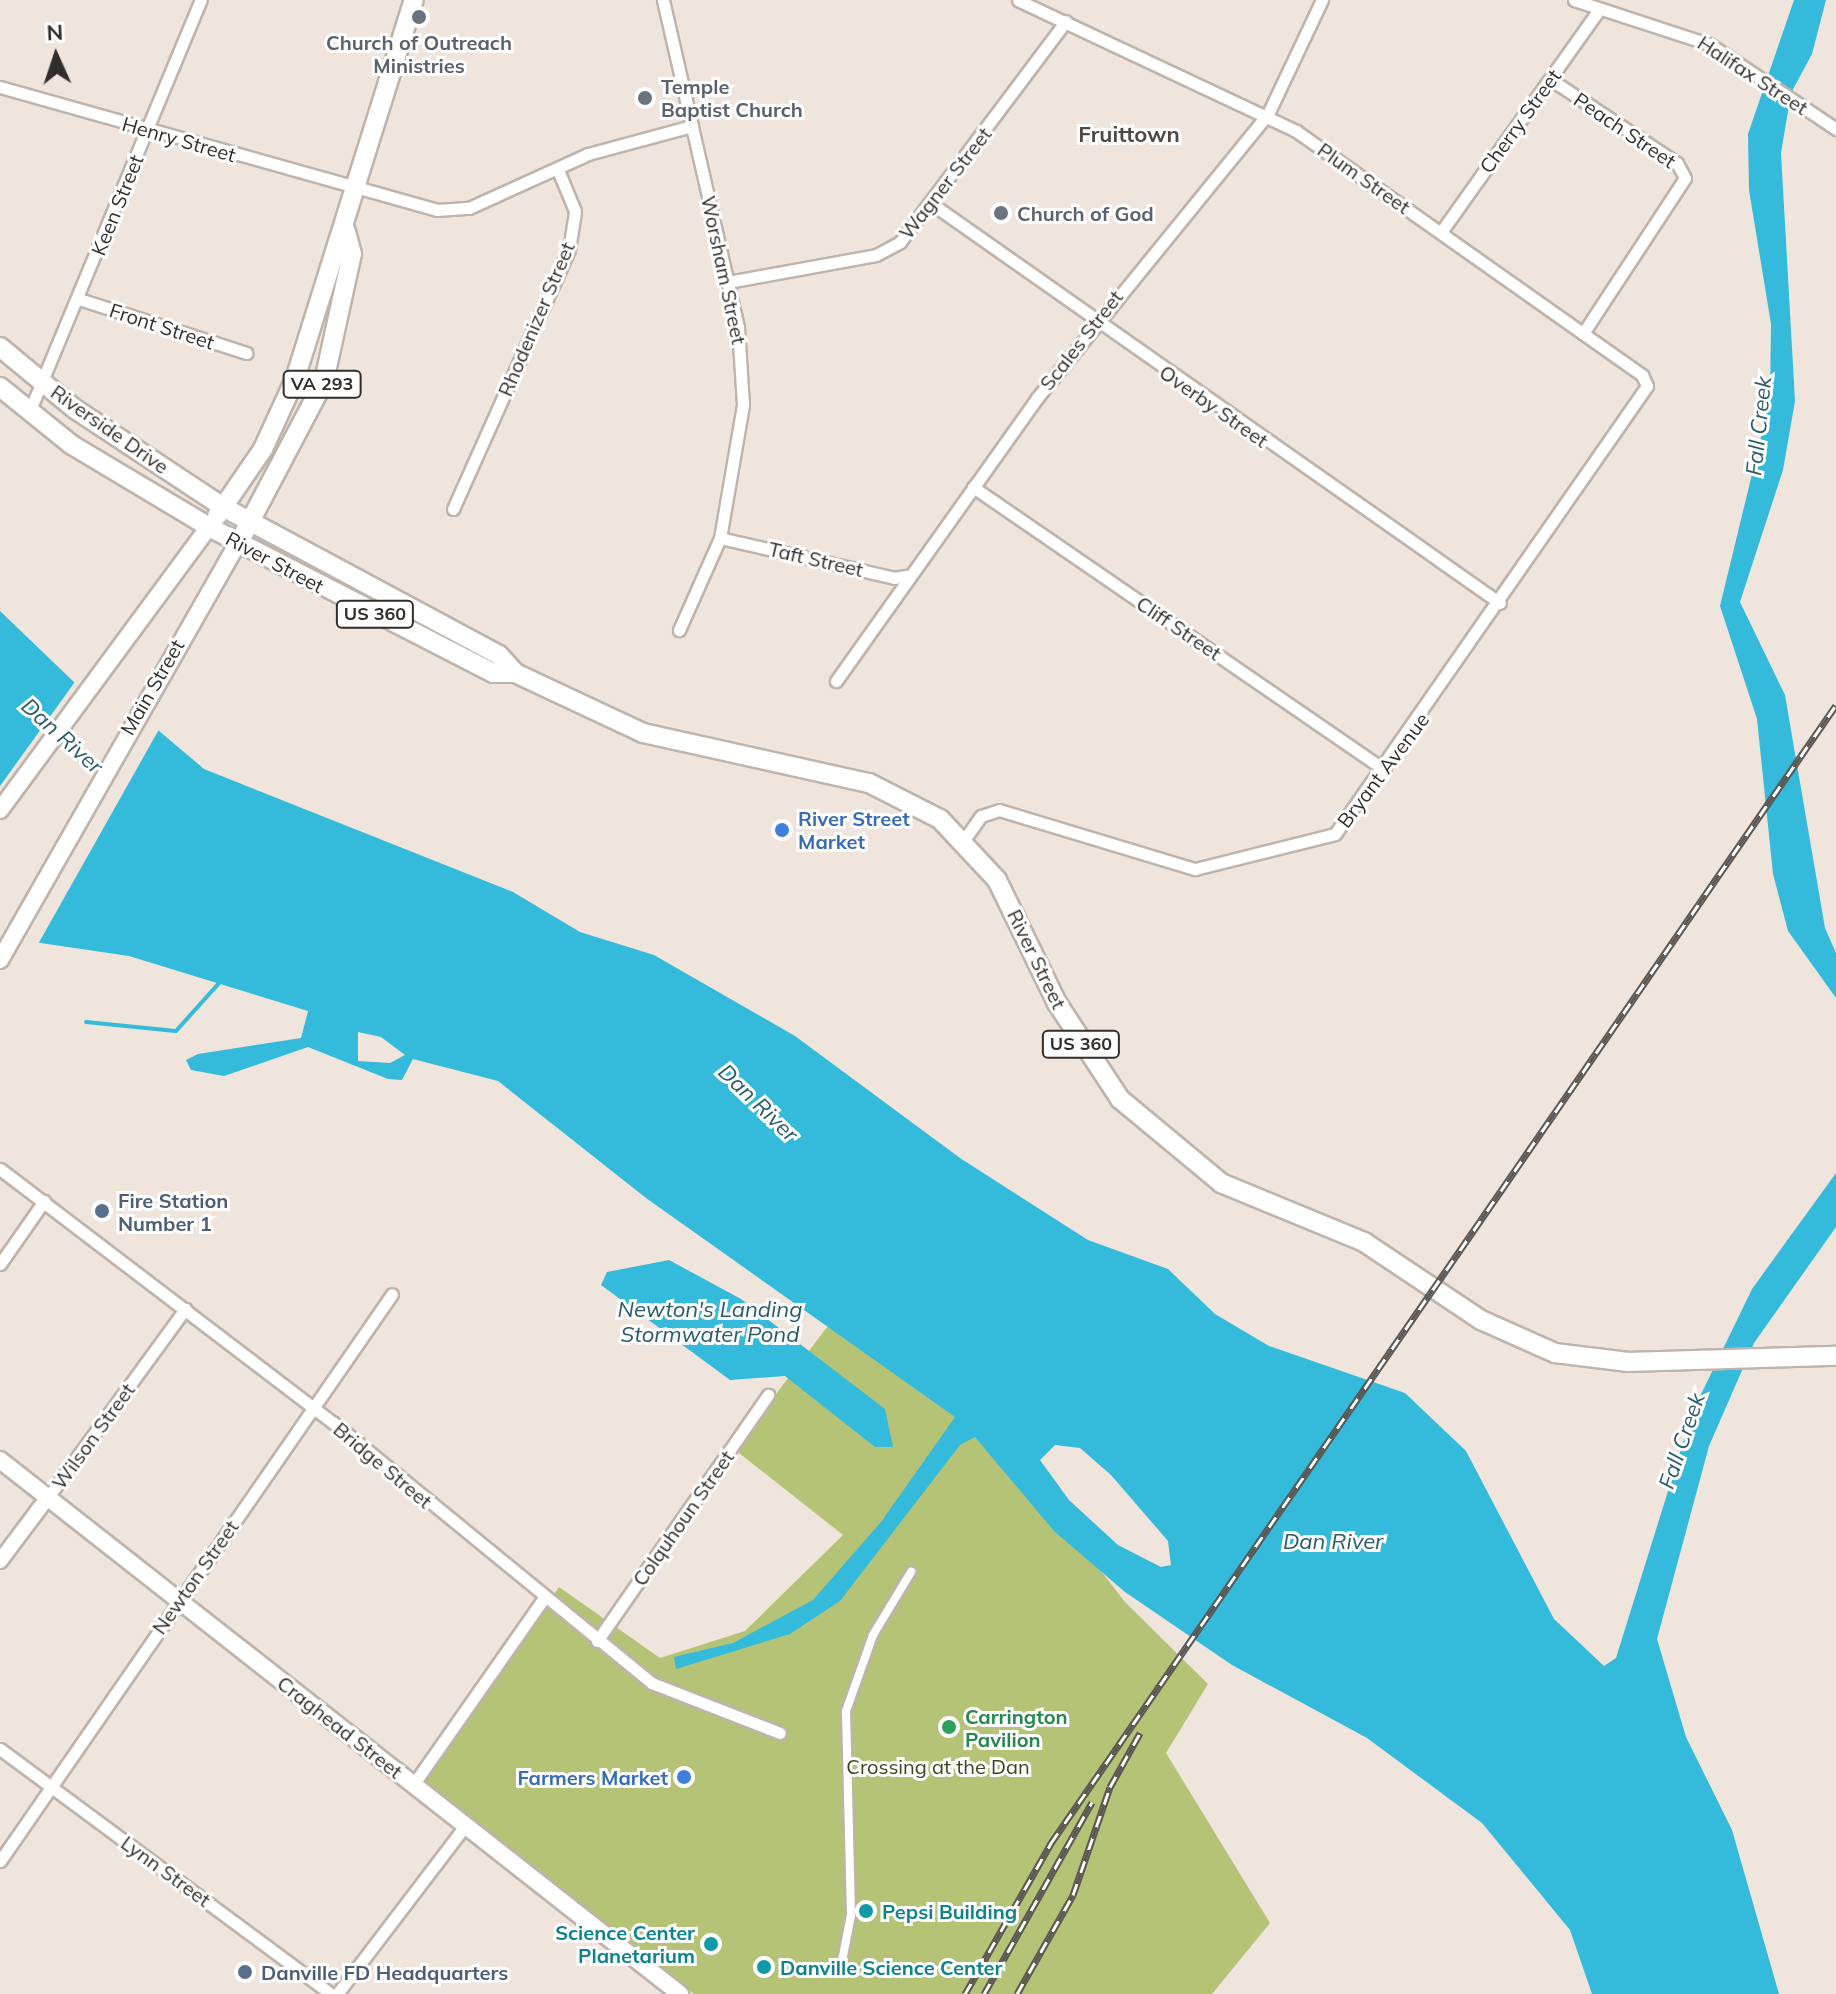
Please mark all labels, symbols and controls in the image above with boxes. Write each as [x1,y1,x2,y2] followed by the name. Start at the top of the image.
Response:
[410,8,428,26] marker: Church of Outreach Ministries
[16,16,96,96] north arrow
[46,18,64,46] text: N
[326,30,512,77] place label: Church of Outreach Ministries
[1693,30,1813,120] street label: Halifax Street
[1474,64,1566,178] street label: Cherry Street
[661,74,803,121] place label: Temple Baptist Church
[1570,87,1680,173] street label: Peach Street
[636,89,654,107] marker: Temple Baptist Church
[119,111,239,167] street label: Henry Street
[894,122,996,244] street label: Wagner Street
[1078,122,1180,148] district label: Fruittown
[1313,137,1415,219] street label: Plum Street
[86,151,148,259] street label: Keen Street
[697,193,751,347] street label: Worsham Street
[1017,201,1154,225] place label: Church of God
[992,204,1010,222] marker: Church of God
[493,238,579,400] street label: Rhodenizer Street
[1034,285,1128,395] street label: Scales Street
[107,298,217,354] street label: Front Street
[1155,360,1273,452] street label: Overby Street
[282,370,362,398] road number: VA 293
[1741,375,1777,477] water label: Fall Creek
[47,380,173,478] street label: Riverside Drive
[222,526,328,598] street label: River Street
[766,536,866,582] street label: Taft Street
[1132,591,1226,665] street label: Cliff Street
[335,600,415,628] road number: US 360
[115,635,189,739] street label: Main Street
[16,693,108,779] water label: Dan River
[1332,708,1434,832] street label: Bryant Avenue
[798,806,910,853] place label: River Street Market
[773,821,791,839] marker: River Street Market
[1003,905,1071,1013] street label: River Street
[1041,1030,1121,1058] road number: US 360
[713,1059,803,1147] water label: Dan River
[118,1188,228,1235] place label: Fire Station Number 1
[93,1202,111,1220] marker: Fire Station Number 1
[618,1296,802,1348] water label: Newton's Landing Stormwater Pond
[46,1378,140,1494] street label: Wilson Street
[1653,1390,1711,1492] water label: Fall Creek
[329,1417,437,1513] street label: Bridge Street
[627,1446,739,1590] street label: Colquhoun Street
[147,1515,243,1639] street label: Newton Street
[1283,1529,1383,1555] water label: Dan River
[273,1671,407,1783] street label: Craghead Street
[965,1704,1068,1751] place label: Carrington Pavilion
[940,1718,958,1736] marker: Carrington Pavilion
[846,1754,1030,1778] park label: Crossing at the Dan
[518,1765,668,1789] place label: Farmers Market
[675,1768,693,1786] marker: Farmers Market
[117,1831,215,1911] street label: Lynn Street
[882,1899,1017,1923] place label: Pepsi Building
[857,1902,875,1920] marker: Pepsi Building
[555,1920,695,1967] place label: Science Center Planetarium
[702,1935,720,1953] marker: Science Center Planetarium
[780,1955,1002,1979] place label: Danville Science Center
[755,1958,773,1976] marker: Danville Science Center
[261,1960,508,1984] place label: Danville FD Headquarters
[236,1963,254,1981] marker: Danville FD Headquarters

